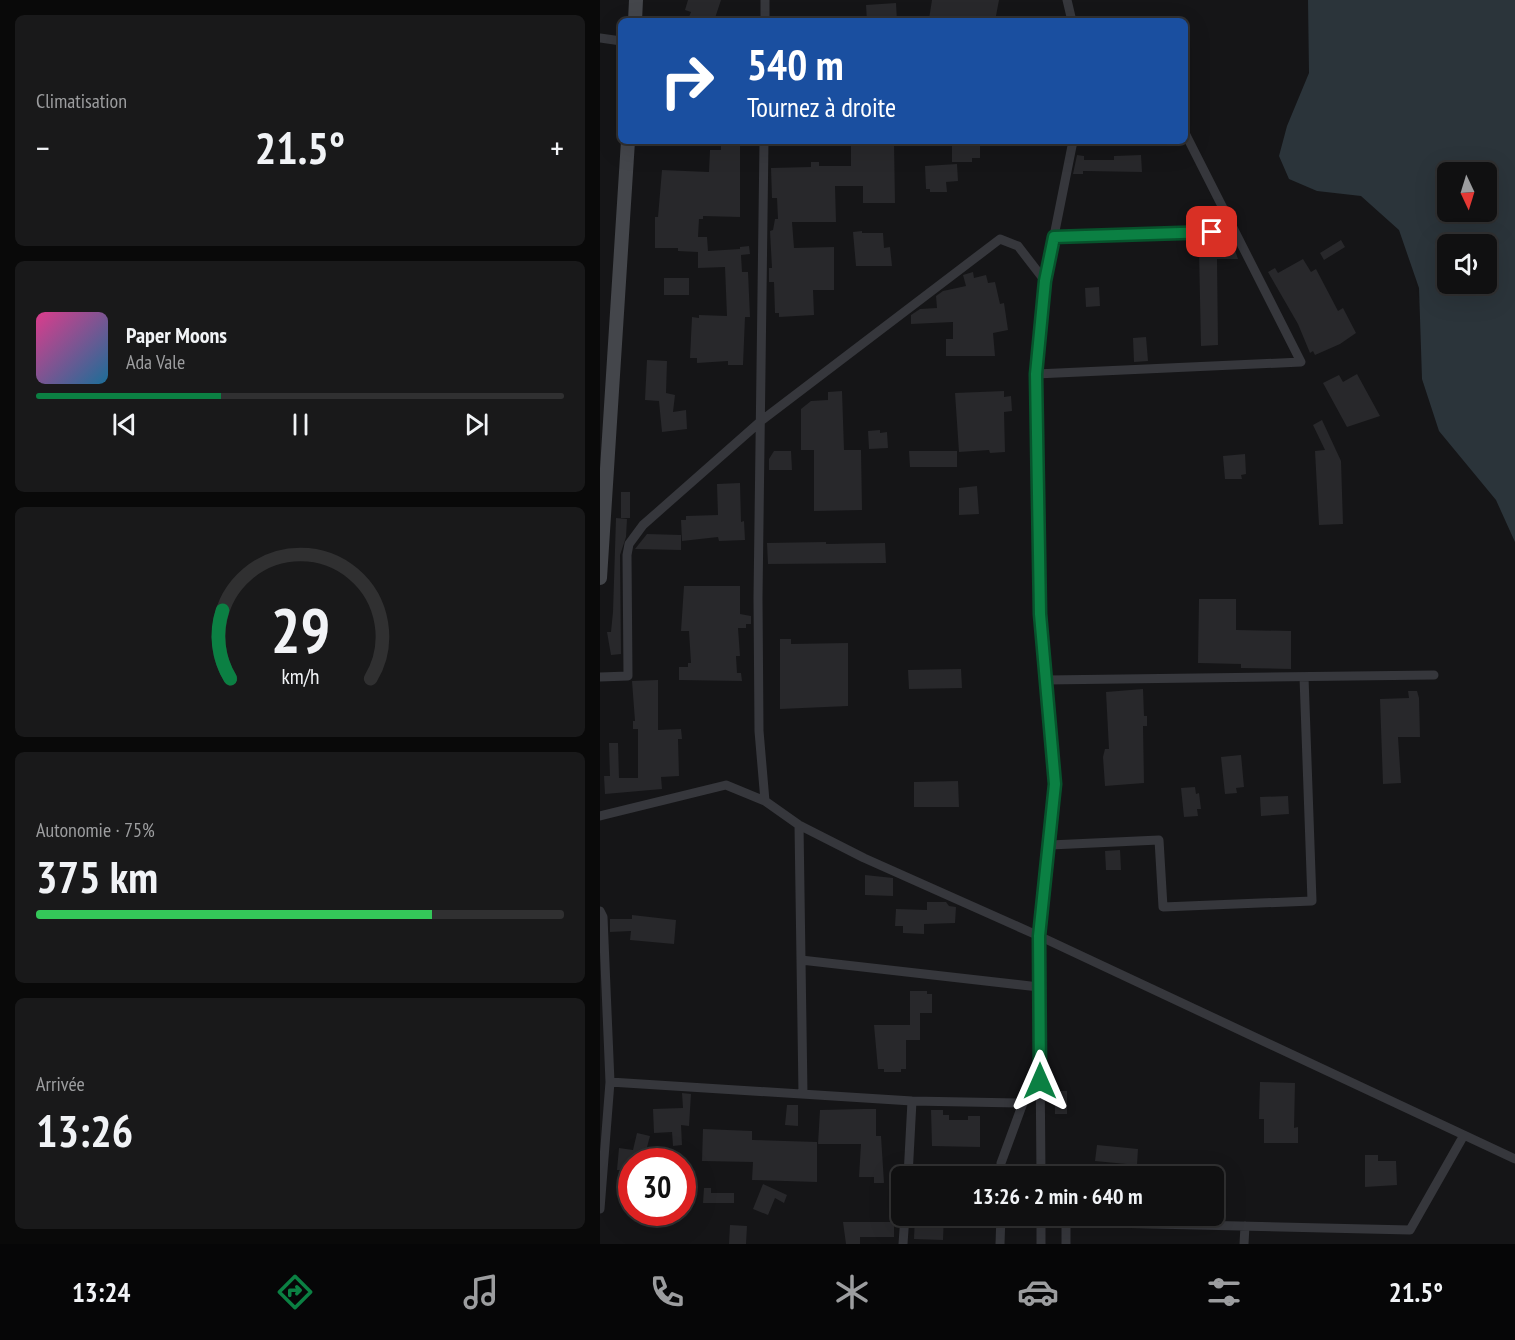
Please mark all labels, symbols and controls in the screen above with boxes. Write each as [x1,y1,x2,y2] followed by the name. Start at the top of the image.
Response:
[747,37,844,92] text: 540 m
[648,42,726,120] icon: right
[36,88,127,114] text: Climatisation
[747,90,896,124] text: Tournez à droite
[255,118,345,176] text: 21.5°
[36,126,50,169] text: −
[550,126,564,169] text: +
[1437,162,1497,222] north arrow
[1437,162,1497,294] map controls
[1186,206,1237,257] pin
[1195,215,1228,248] icon: arrive
[1437,234,1497,294] button: sound
[126,321,227,349] text: Paper Moons
[126,349,185,375] text: Ada Vale
[108,408,141,441] icon: previous
[284,408,317,441] icon: pause
[460,408,493,441] icon: next
[270,589,330,670] text: 29
[281,662,319,690] text: km/h
[36,817,155,843] text: Autonomie · 75%
[36,847,158,905] text: 375 km
[1008,1049,1072,1113] position arrow
[36,1071,85,1097] text: Arrivée
[36,1101,133,1159] text: 13:26
[618,1148,696,1226] speed limit sign: 30
[972,1182,1143,1210] text: 13:26 · 2 min · 640 m
[274,1271,316,1313] icon: directions
[460,1271,502,1313] icon: music
[646,1271,688,1313] icon: phone
[831,1271,873,1313] icon: climate
[1017,1271,1059,1313] icon: car
[1203,1271,1245,1313] icon: filters
[72,1275,130,1309] text: 13:24
[1389,1275,1443,1309] text: 21.5°

